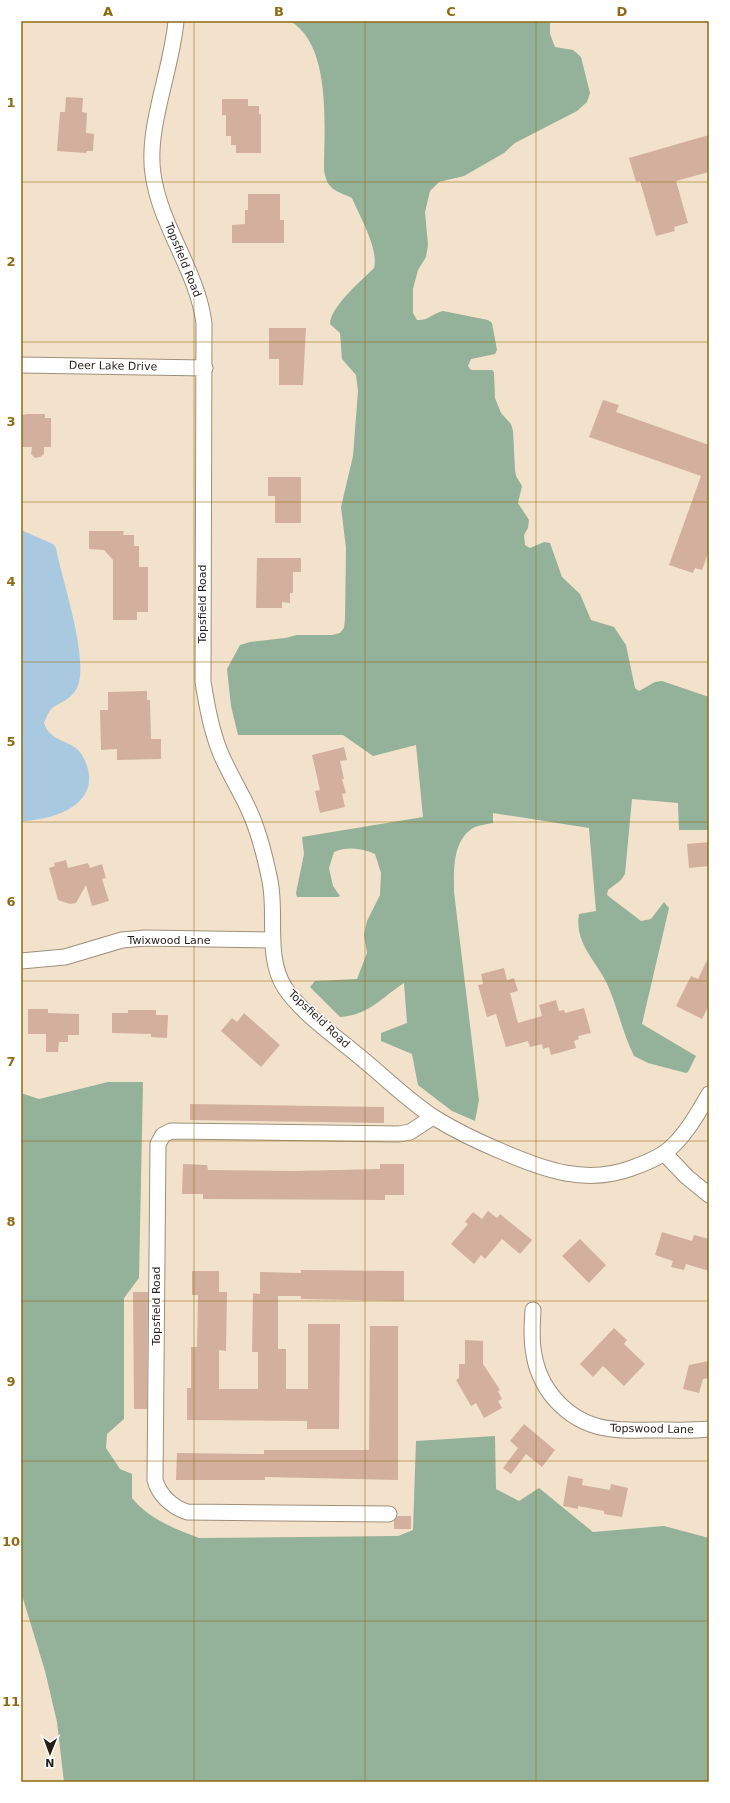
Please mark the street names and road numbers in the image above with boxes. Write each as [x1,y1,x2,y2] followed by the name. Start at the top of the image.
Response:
[162,220,204,299] street label: Topsfield Road
[69,359,158,373] street label: Deer Lake Drive
[196,564,209,645] street label: Topsfield Road
[126,934,211,947] street label: Twixwood Lane
[285,987,352,1051] street label: Topsfield Road
[150,1266,163,1347] street label: Topsfield Road
[609,1422,694,1436] street label: Topswood Lane

